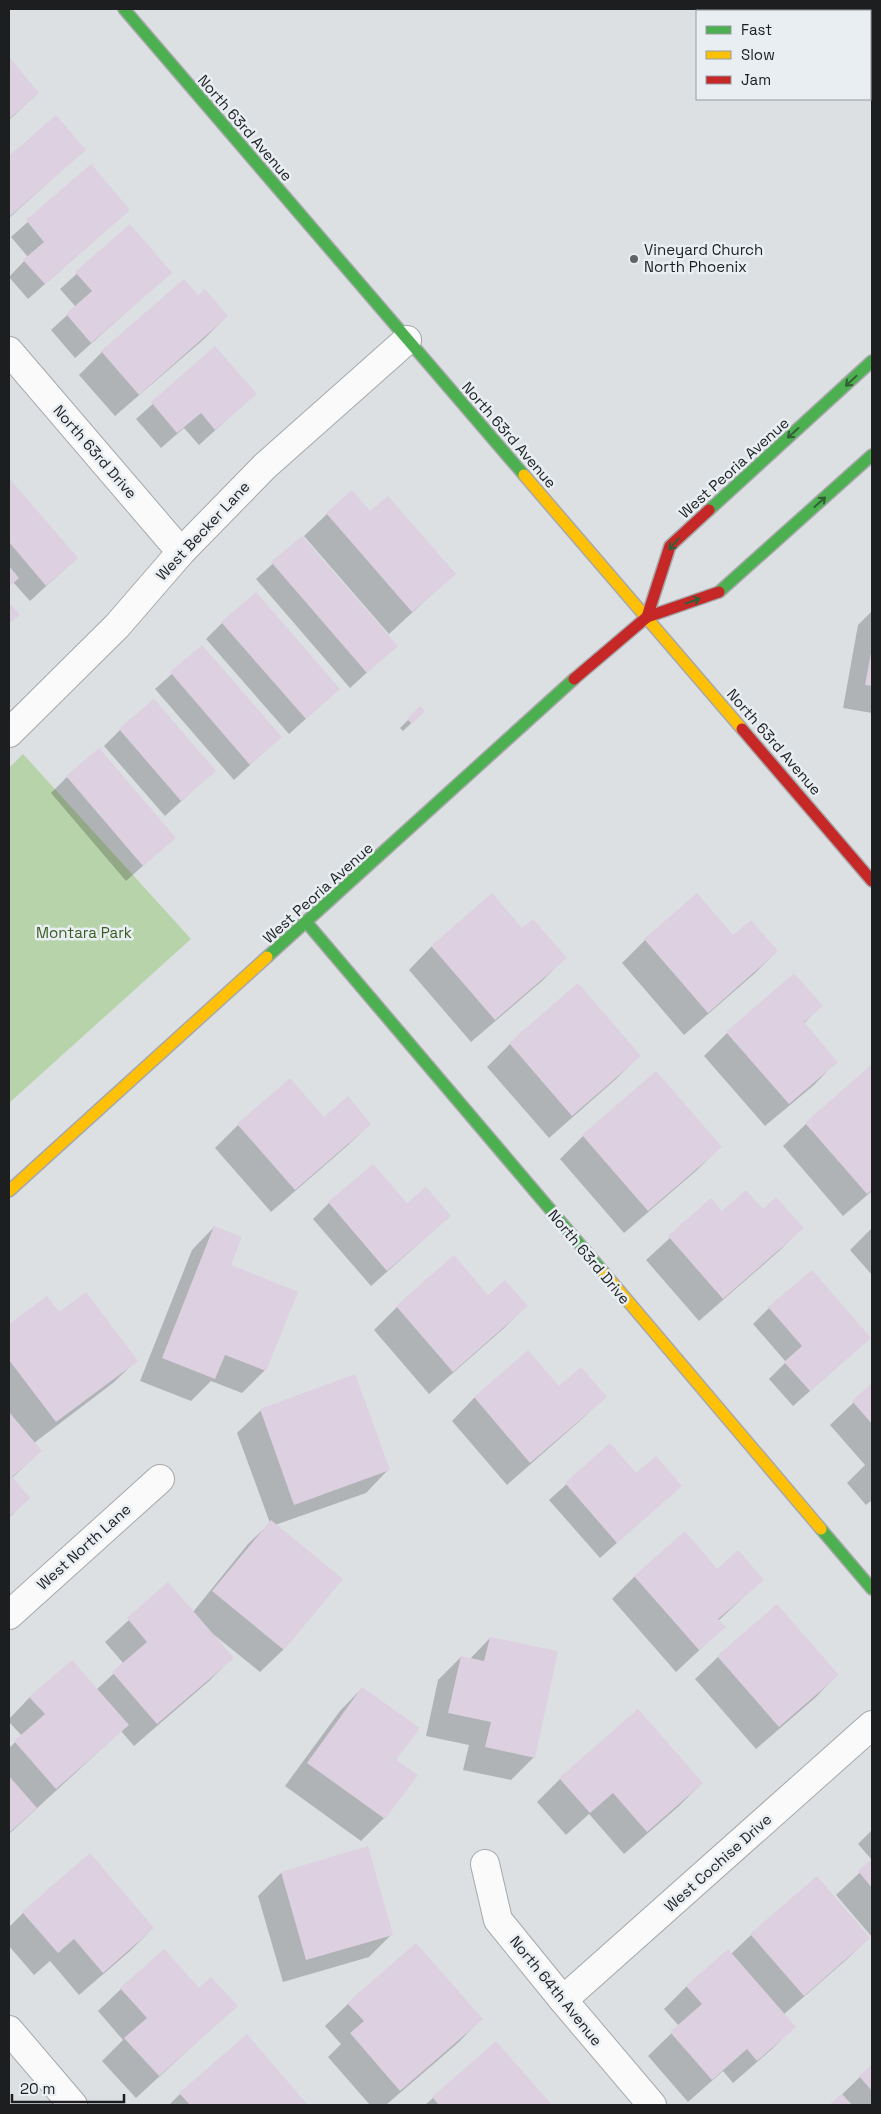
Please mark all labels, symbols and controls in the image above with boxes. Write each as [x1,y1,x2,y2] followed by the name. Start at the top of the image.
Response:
[696,10,871,100] legend
[741,20,772,39] text: Fast
[741,45,775,64] text: Slow
[741,70,771,89] text: Jam
[194,71,297,185] street label: North 63rd Avenue
[644,240,763,276] place label: Vineyard Church North Phoenix
[628,253,640,265] marker: Vineyard Church North Phoenix
[844,375,857,387] one-way arrow
[458,378,561,492] street label: North 63rd Avenue
[50,401,141,502] street label: North 63rd Drive
[675,413,793,522] street label: West Peoria Avenue
[787,428,800,439] one-way arrow
[152,477,254,584] street label: West Becker Lane
[813,496,826,507] one-way arrow
[669,537,680,550] one-way arrow
[685,596,701,605] one-way arrow
[723,685,826,799] street label: North 63rd Avenue
[259,838,377,947] street label: West Peoria Avenue
[36,923,132,942] park label: Montara Park
[544,1205,635,1308] street label: North 63rd Drive
[33,1499,135,1594] street label: West North Lane
[660,1809,775,1916] street label: West Cochise Drive
[506,1932,607,2050] street label: North 64th Avenue
[12,2072,125,2104] scale bar
[20,2079,55,2098] text: 20 m

